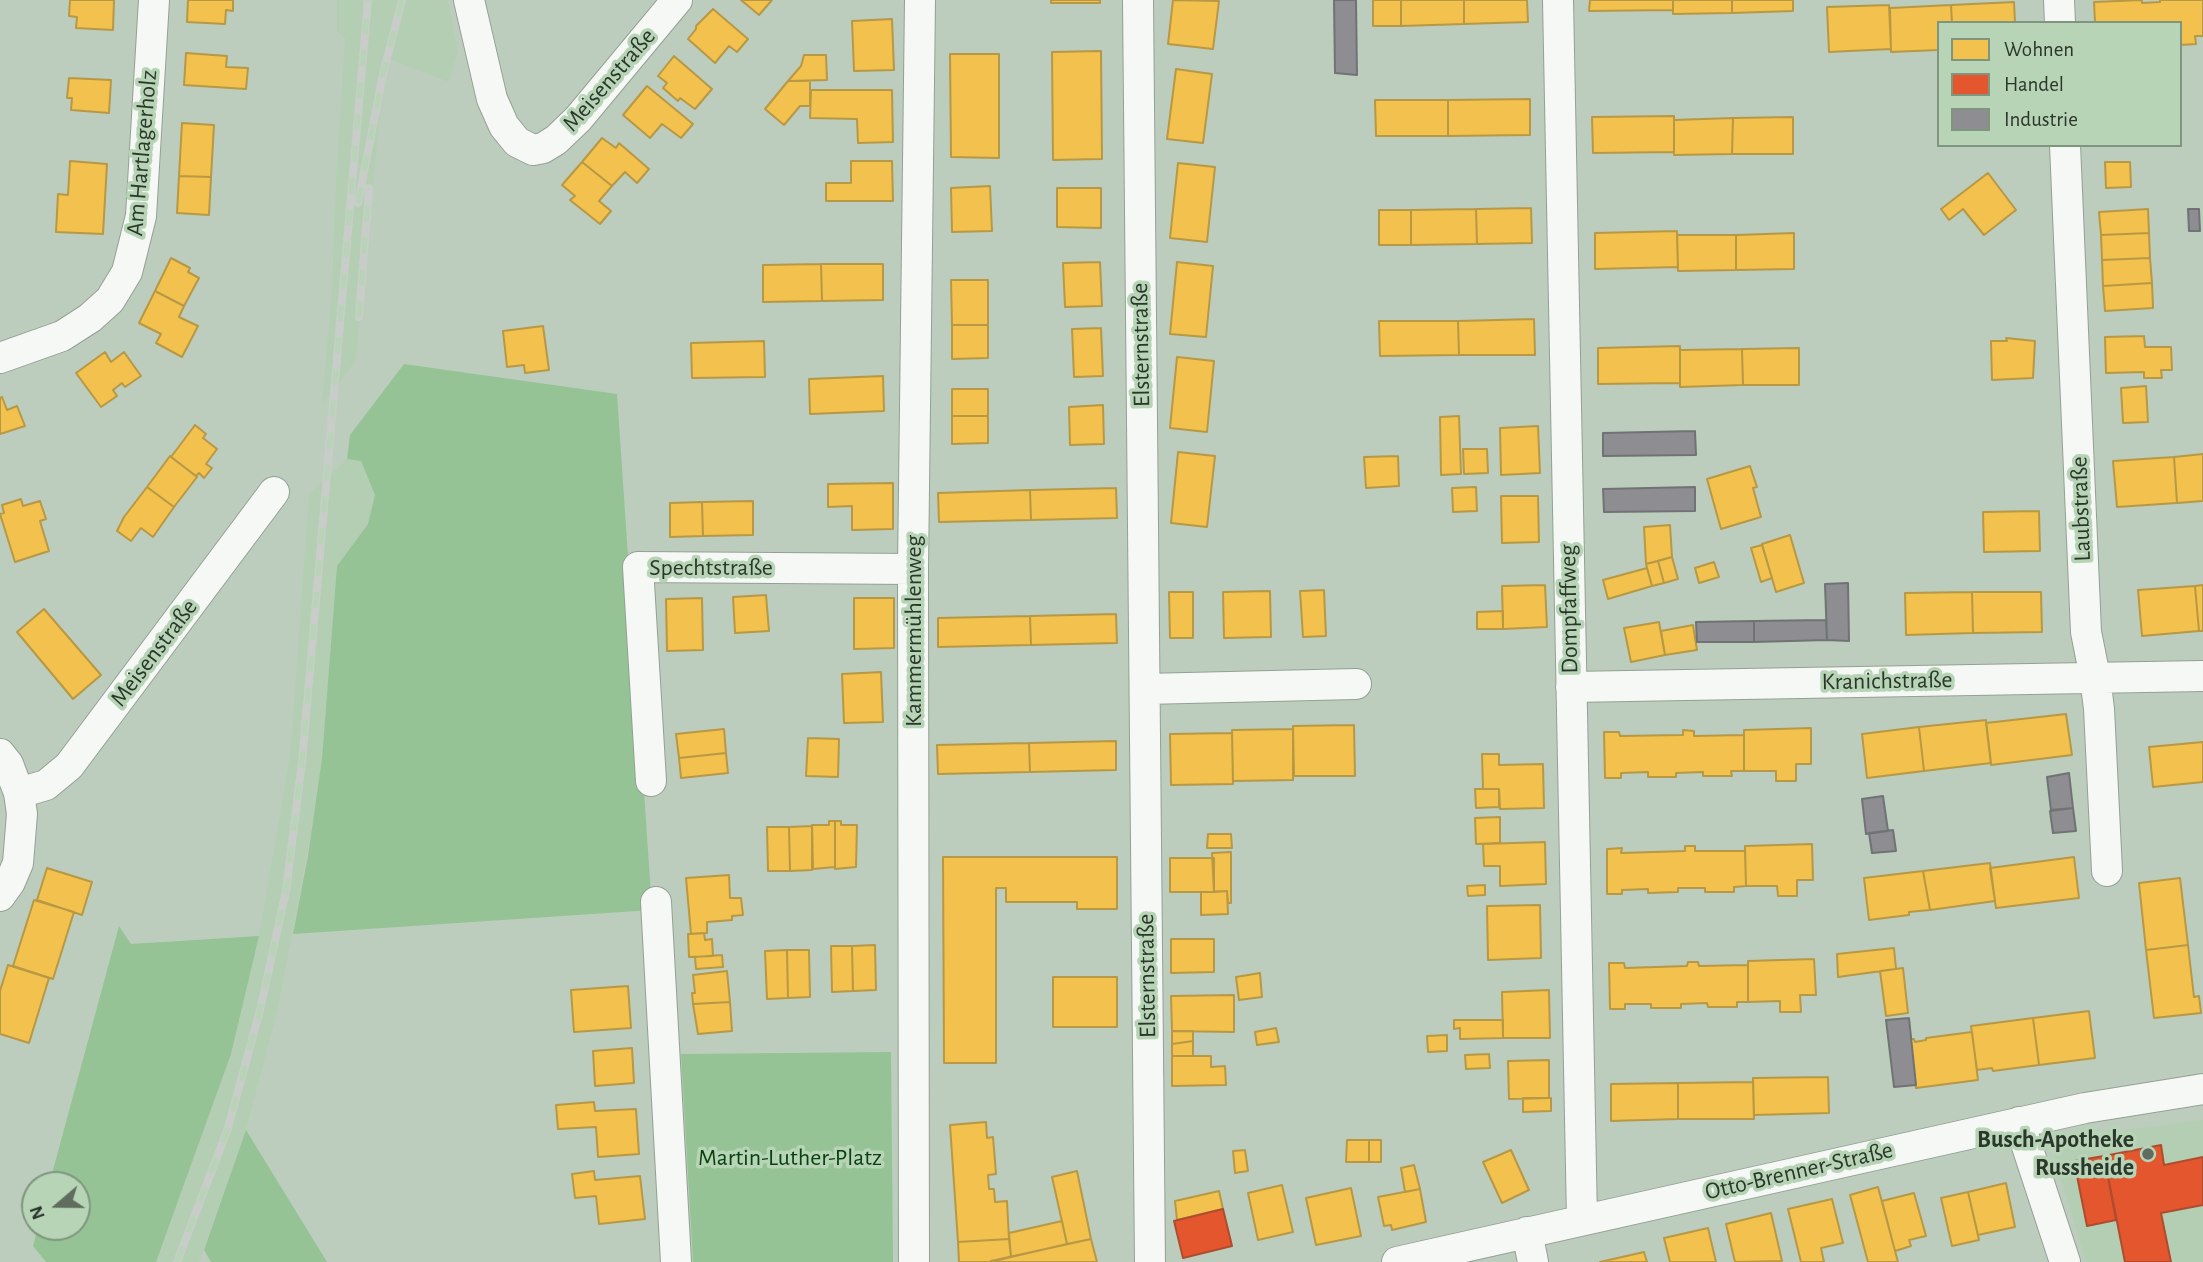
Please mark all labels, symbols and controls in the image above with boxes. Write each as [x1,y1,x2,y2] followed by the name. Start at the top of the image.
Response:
[1937,21,2182,147] legend
[556,23,662,137] street label: Meisenstraße
[2004,39,2074,60] text: Wohnen
[120,69,164,237] street label: Am Hartlagerholz
[2004,74,2064,95] text: Handel
[2004,109,2078,130] text: Industrie
[1126,283,1156,407] street label: Elsternstraße
[2065,456,2097,562] street label: Laubstraße
[900,535,928,727] street label: Kammermühlenweg
[1553,544,1585,674] street label: Dompfaffweg
[649,554,773,582] street label: Spechtstraße
[104,594,204,712] street label: Meisenstraße
[1821,665,1953,697] street label: Kranichstraße
[1132,914,1162,1038] street label: Elsternstraße
[1977,1126,2134,1182] place label: Busch-Apotheke Russheide
[1702,1135,1896,1207] street label: Otto-Brenner-Straße
[698,1144,882,1172] park label: Martin-Luther-Platz
[2140,1146,2156,1162] marker: Busch-Apotheke Russheide
[21,1171,91,1241] north arrow
[26,1203,49,1222] text: N

